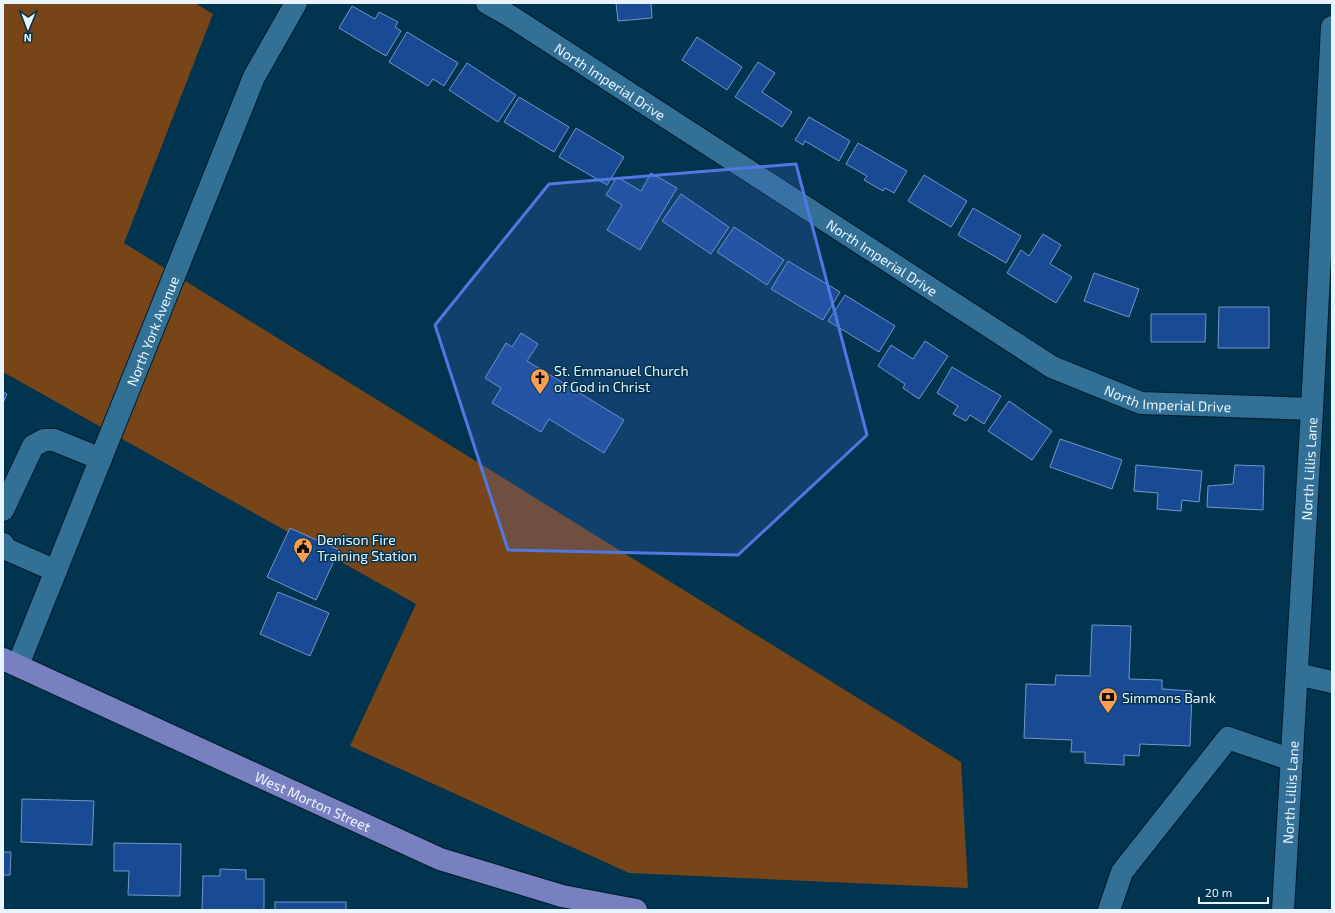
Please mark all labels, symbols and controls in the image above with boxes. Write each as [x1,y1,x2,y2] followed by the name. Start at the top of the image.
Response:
[8,8,48,48] north arrow
[24,32,32,45] text: N
[552,39,669,123] street label: North Imperial Drive
[824,215,941,299] street label: North Imperial Drive
[122,273,182,388] street label: North York Avenue
[554,362,689,395] place label: St. Emmanuel Church of God in Christ
[529,367,551,395] church icon: St. Emmanuel Church of God in Christ
[1102,381,1231,415] street label: North Imperial Drive
[1297,417,1320,521] street label: North Lillis Lane
[317,531,417,564] place label: Denison Fire Training Station
[292,536,314,564] public building icon: Denison Fire Training Station
[1097,686,1119,714] bank icon: Simmons Bank
[1122,689,1216,706] place label: Simmons Bank
[1278,740,1301,844] street label: North Lillis Lane
[252,767,374,835] street label: West Morton Street
[1199,879,1268,905] scale bar
[1205,885,1232,899] text: 20 m

